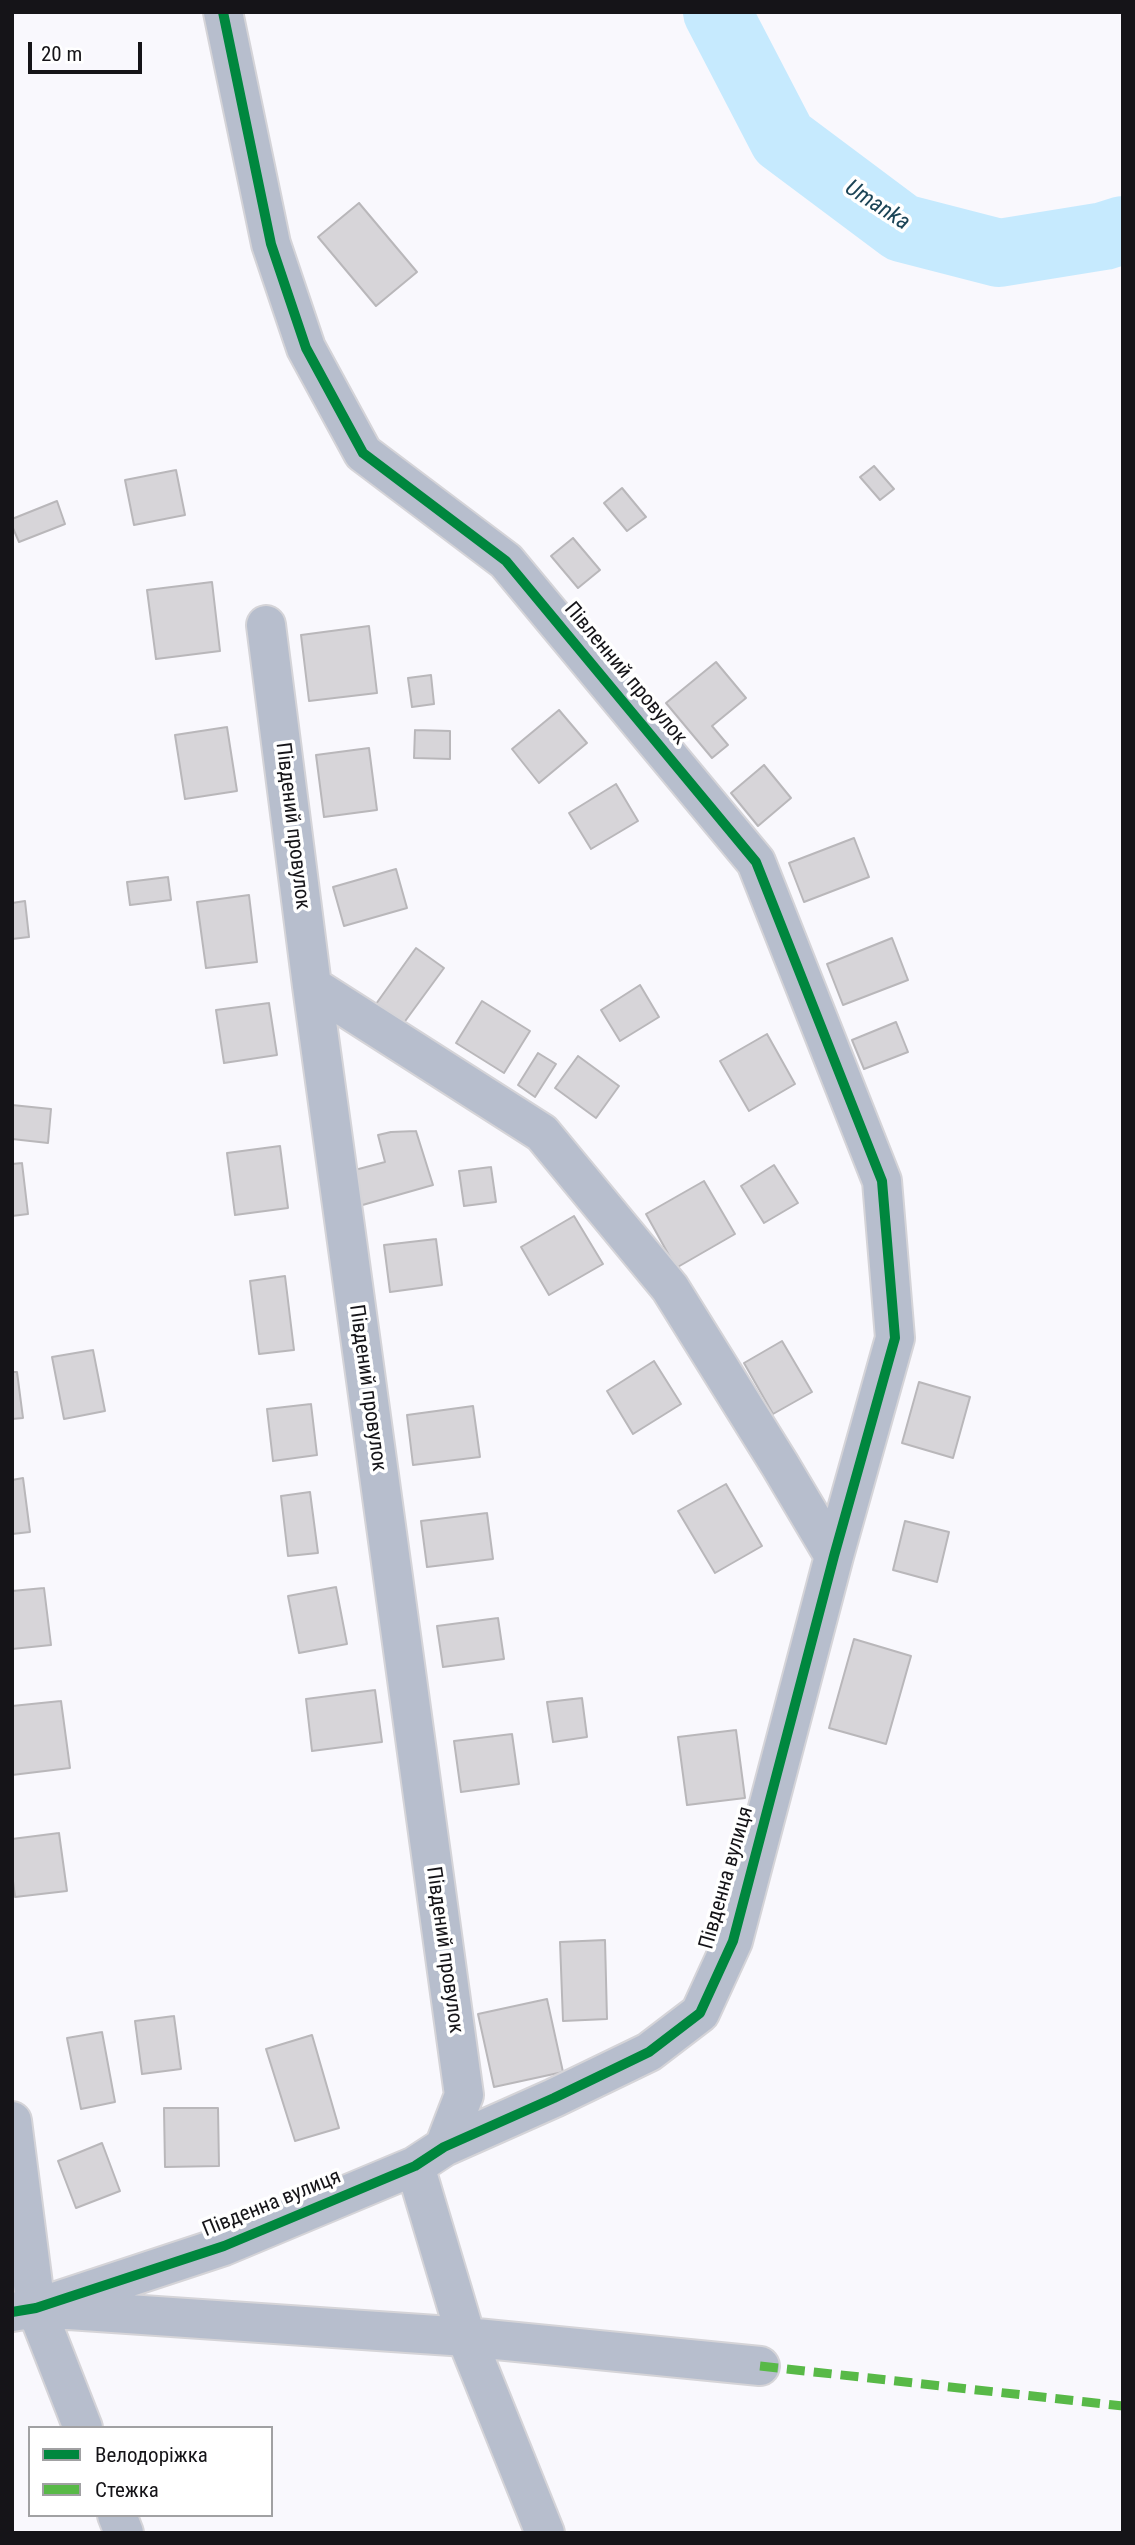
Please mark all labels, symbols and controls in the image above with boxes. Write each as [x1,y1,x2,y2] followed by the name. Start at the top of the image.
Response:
[32,28,145,72] scale bar
[41,42,82,66] text: 20 m
[839,175,915,237] water label: Umanka
[558,598,692,750] street label: Півленний провулок
[269,741,315,911] street label: Південий провулок
[343,1303,391,1473] street label: Південий провулок
[695,1804,759,1952] street label: Південна вулиця
[420,1865,468,2035] street label: Південий провулок
[199,2165,345,2243] street label: Південна вулиця
[28,2426,273,2517] legend
[95,2443,208,2467] text: Велодоріжка
[95,2478,159,2502] text: Стежка

